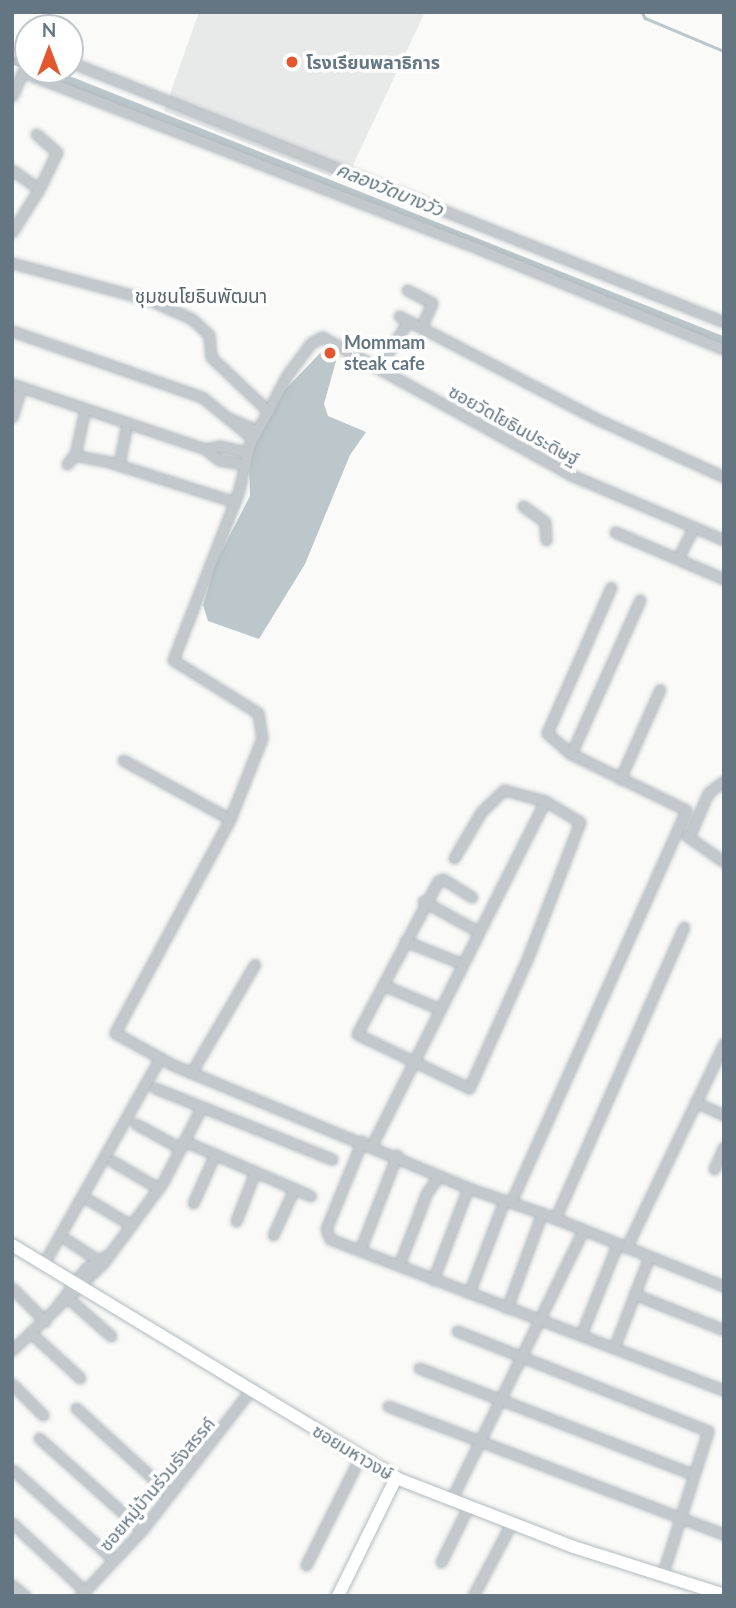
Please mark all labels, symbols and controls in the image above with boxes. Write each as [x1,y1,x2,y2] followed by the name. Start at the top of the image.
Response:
[14,14,84,84] north arrow
[42,18,56,41] text: N
[306,51,440,73] place label: โรงเรียนพลาธิการ
[284,54,300,70] marker: โรงเรียนพลาธิการ
[333,157,447,221] water label: คลองวัดบางวัว
[135,285,267,307] district label: ชุมชนโยธินพัฒนา
[344,332,425,374] place label: Mommam steak cafe
[322,345,338,361] marker: Mommam steak cafe
[445,380,583,470] street label: ซอยวัดโยธินประดิษฐ์
[95,1413,219,1555] street label: ซอยหมู่บ้านร่วมรังสรรค์
[309,1420,397,1484] street label: ซอยมหาวงษ์

